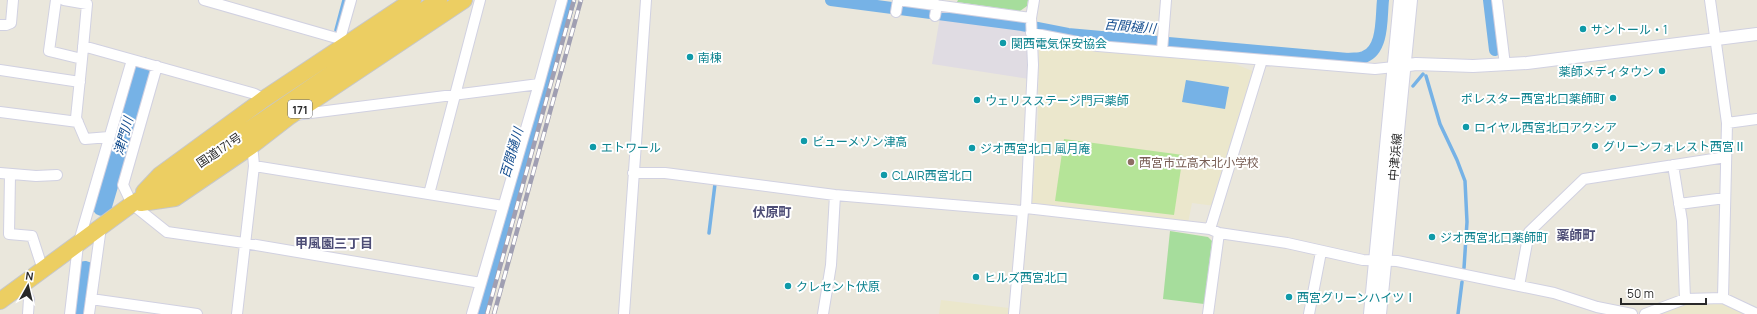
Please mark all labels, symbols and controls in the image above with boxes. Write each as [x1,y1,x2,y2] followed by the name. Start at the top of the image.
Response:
[1103,15,1159,37] water label: 百間樋川
[1591,21,1668,38] place label: サントール・1
[1578,24,1588,34] marker: サントール・1
[1011,35,1107,52] place label: 関西電気保安協会
[998,38,1008,48] marker: 関西電気保安協会
[698,49,722,66] place label: 南棟
[685,52,695,62] marker: 南棟
[1559,63,1654,80] place label: 薬師メディタウン
[1657,66,1667,76] marker: 薬師メディタウン
[1461,90,1605,107] place label: ポレスター西宮北口薬師町
[985,92,1129,109] place label: ウェリスステージ門戸薬師
[1608,93,1618,103] marker: ポレスター西宮北口薬師町
[972,95,982,105] marker: ウェリスステージ門戸薬師
[288,100,312,118] road number: 171
[109,113,138,157] water label: 津門川
[1474,119,1617,136] place label: ロイヤル西宮北口アクシア
[1461,122,1471,132] marker: ロイヤル西宮北口アクシア
[495,124,527,180] water label: 百間樋川
[193,129,245,171] street label: 国道171号
[1384,132,1406,182] street label: 中津浜線
[812,133,908,150] place label: ビューメゾン津高
[799,136,809,146] marker: ビューメゾン津高
[1603,138,1746,155] place label: グリーンフォレスト西宮Ⅱ
[601,139,661,156] place label: エトワール
[980,140,1090,157] place label: ジオ西宮北口 風月庵
[1590,141,1600,151] marker: グリーンフォレスト西宮Ⅱ
[588,142,598,152] marker: エトワール
[967,143,977,153] marker: ジオ西宮北口 風月庵
[1139,154,1259,171] place label: 西宮市立高木北小学校
[1126,157,1136,167] marker: 西宮市立高木北小学校
[892,167,973,184] place label: CLAIR西宮北口
[879,170,889,180] marker: CLAIR西宮北口
[752,203,792,221] district label: 伏原町
[1556,226,1596,244] district label: 薬師町
[1440,229,1548,246] place label: ジオ西宮北口薬師町
[1427,232,1437,242] marker: ジオ西宮北口薬師町
[295,234,373,252] district label: 甲風園三丁目
[8,266,48,306] north arrow
[25,268,35,284] text: N
[984,269,1068,286] place label: ヒルズ西宮北口
[971,272,981,282] marker: ヒルズ西宮北口
[796,278,880,295] place label: クレセント伏原
[1621,280,1706,306] scale bar
[783,281,793,291] marker: クレセント伏原
[1627,285,1654,302] text: 50 m
[1297,289,1416,306] place label: 西宮グリーンハイツⅠ
[1284,292,1294,302] marker: 西宮グリーンハイツⅠ

